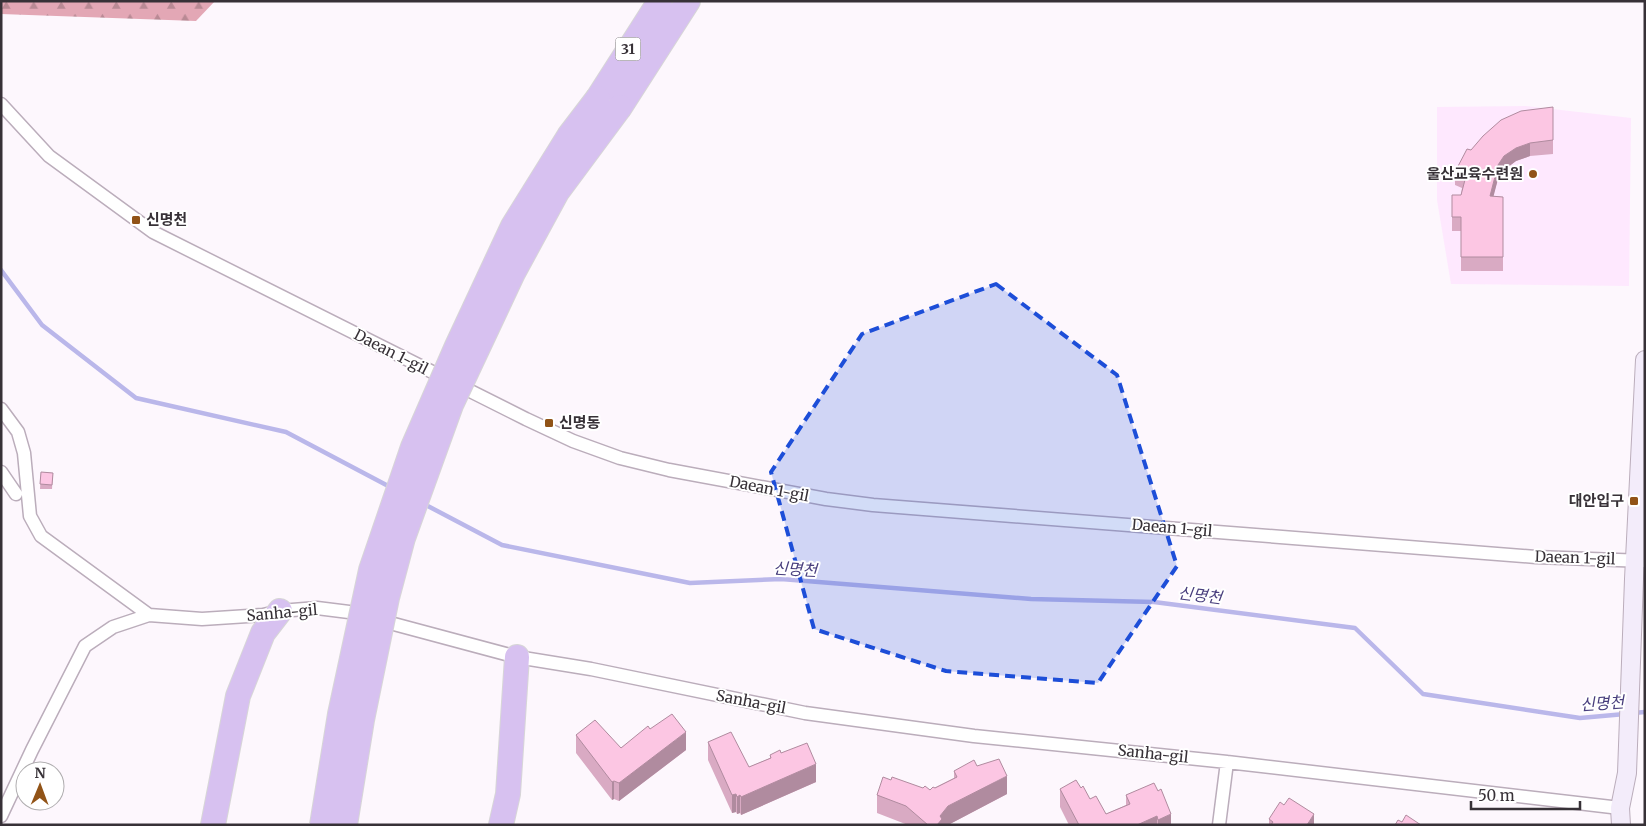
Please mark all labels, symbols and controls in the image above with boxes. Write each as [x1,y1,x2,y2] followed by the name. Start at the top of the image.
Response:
[616,38,640,61] road number: 31
[1426,164,1523,183] place label: 울산교육수련원
[1527,168,1539,180] marker: 울산교육수련원
[146,210,187,229] place label: 신명천
[130,214,142,226] marker: 신명천
[351,325,432,379] street label: Daean 1-gil
[559,413,601,432] place label: 신명동
[543,417,555,429] marker: 신명동
[728,471,811,506] street label: Daean 1-gil
[1569,491,1624,510] place label: 대안입구
[1628,495,1640,507] marker: 대안입구
[1131,515,1213,541] street label: Daean 1-gil
[1534,547,1616,568] street label: Daean 1-gil
[772,558,820,580] water label: 신명천
[1177,582,1225,608] water label: 신명천
[246,600,318,625] street label: Sanha-gil
[714,685,788,718] street label: Sanha-gil
[1579,691,1627,715] water label: 신명천
[1117,740,1190,767] street label: Sanha-gil
[15,761,65,811] north arrow
[35,764,46,782] text: N
[1471,778,1580,810] scale bar
[1478,786,1515,805] text: 50 m

